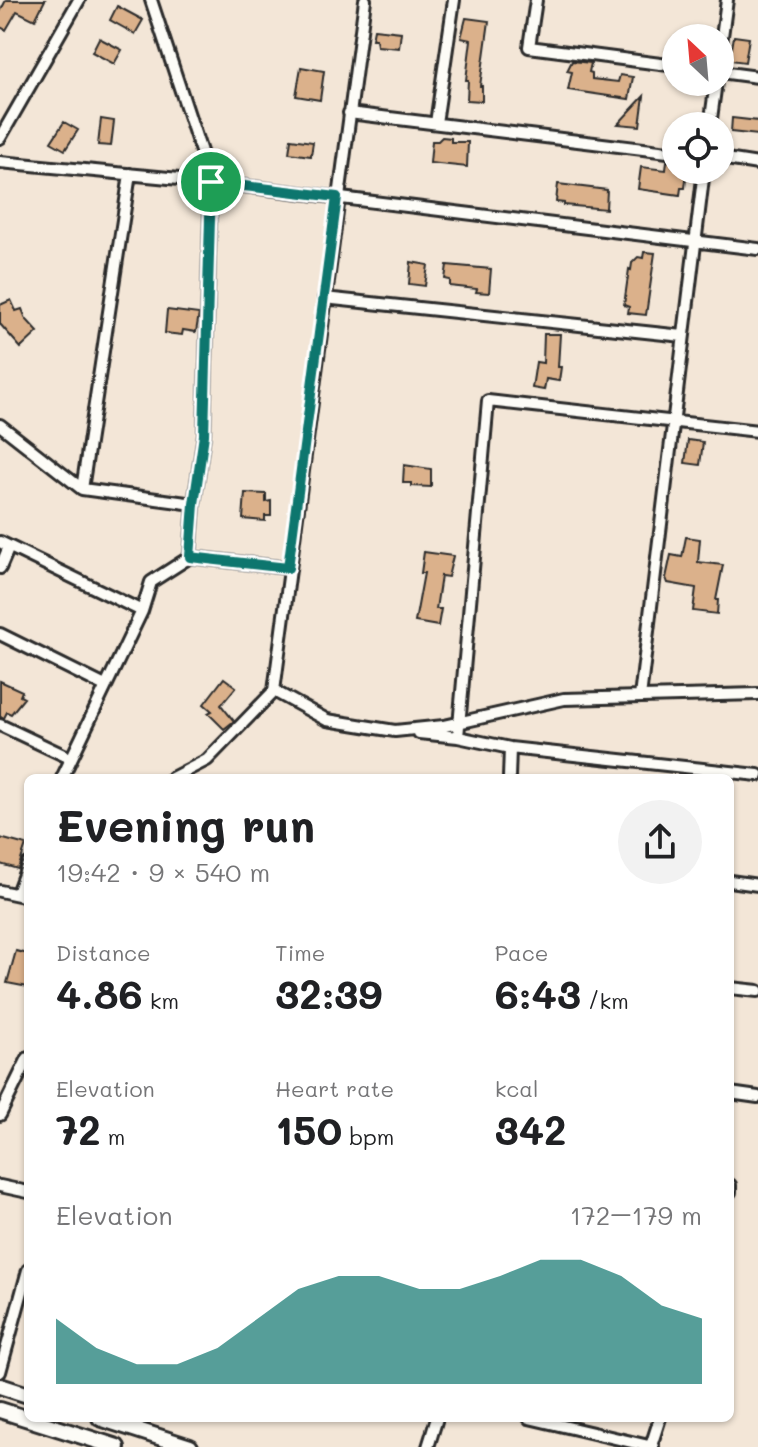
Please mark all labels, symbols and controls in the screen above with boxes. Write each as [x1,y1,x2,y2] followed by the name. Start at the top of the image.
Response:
[662,24,734,96] north arrow
[662,24,734,184] map controls
[662,112,734,184] button: locate
[177,148,245,216] pin
[189,160,233,204] icon: arrive
[56,796,315,853] text: Evening run
[618,800,702,884] button: share
[56,855,270,889] text: 19:42 · 9 × 540 m
[56,938,151,967] text: Distance
[275,938,325,967] text: Time
[495,938,548,967] text: Pace
[56,967,143,1019] text: 4.86
[275,967,382,1019] text: 32:39
[495,967,581,1019] text: 6:43
[143,986,179,1015] text: km
[581,986,629,1015] text: /km
[56,1074,155,1103] text: Elevation
[275,1074,394,1103] text: Heart rate
[495,1074,539,1103] text: kcal
[56,1103,101,1155] text: 72
[275,1103,342,1155] text: 150
[495,1103,566,1155] text: 342
[101,1122,125,1151] text: m
[342,1122,394,1151] text: bpm
[56,1198,173,1232] text: Elevation
[570,1198,702,1232] text: 172–179 m

